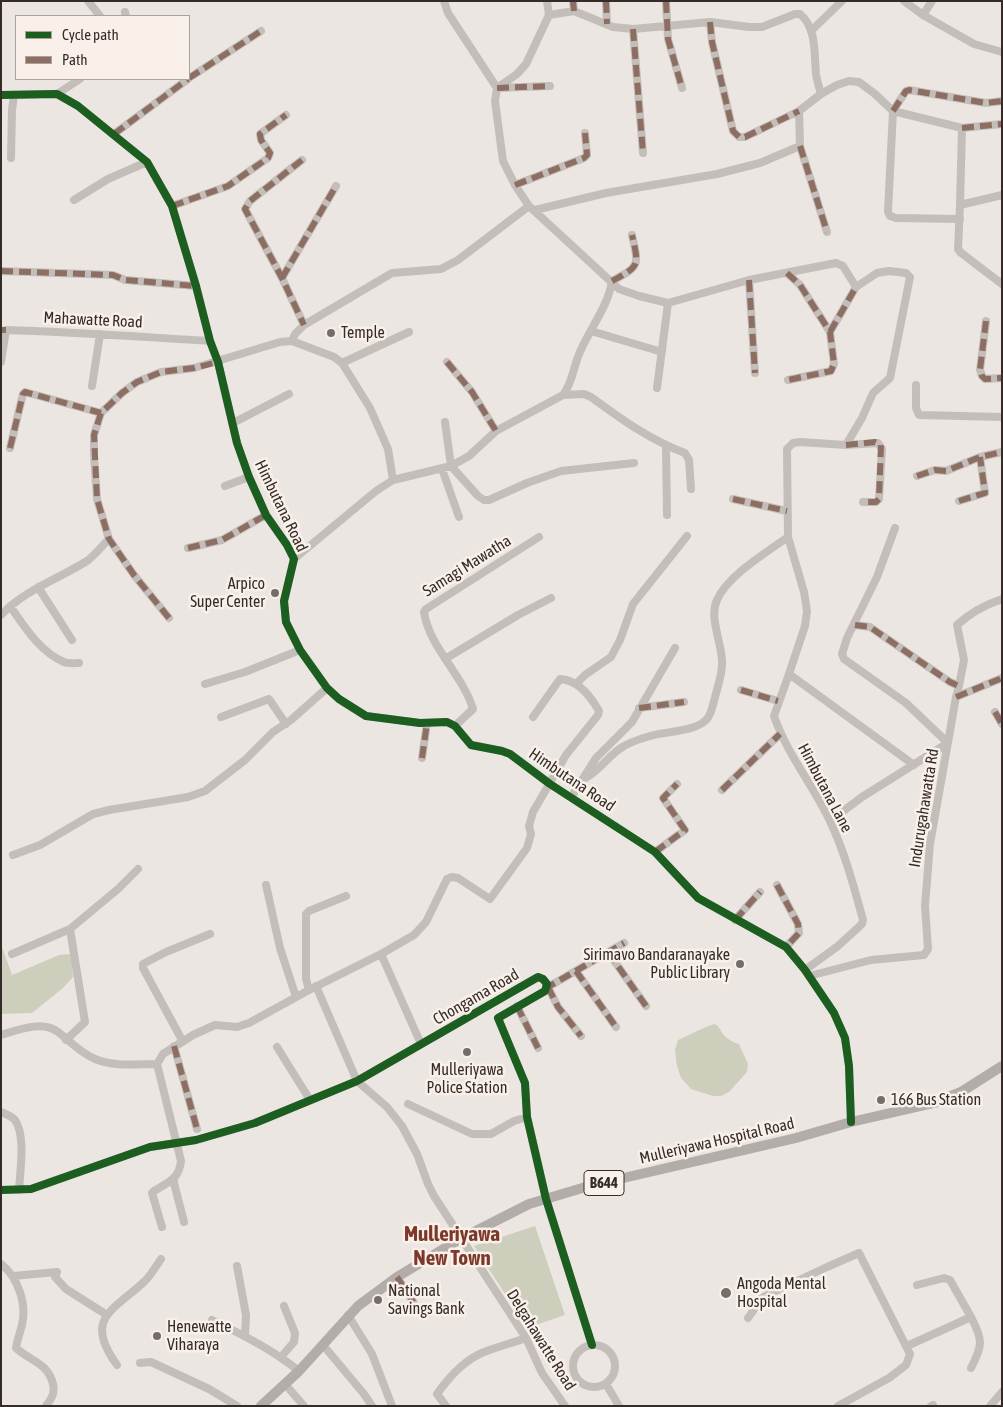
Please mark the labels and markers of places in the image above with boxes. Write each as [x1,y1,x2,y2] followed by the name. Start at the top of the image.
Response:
[341,323,385,343] place label: Temple
[325,327,337,339] marker: Temple
[190,574,265,612] place label: Arpico Super Center
[269,587,281,599] marker: Arpico Super Center
[583,945,730,983] place label: Sirimavo Bandaranayake Public Library
[734,958,746,970] marker: Sirimavo Bandaranayake Public Library
[461,1046,473,1058] marker: Mulleriyawa Police Station
[427,1060,507,1098] place label: Mulleriyawa Police Station
[891,1090,981,1110] place label: 166 Bus Station
[875,1094,887,1106] marker: 166 Bus Station
[737,1274,826,1312] place label: Angoda Mental Hospital
[388,1281,465,1319] place label: National Savings Bank
[719,1286,733,1300] marker: Angoda Mental Hospital
[372,1294,384,1306] marker: National Savings Bank
[167,1317,232,1355] place label: Henewatte Viharaya
[151,1330,163,1342] marker: Henewatte Viharaya

